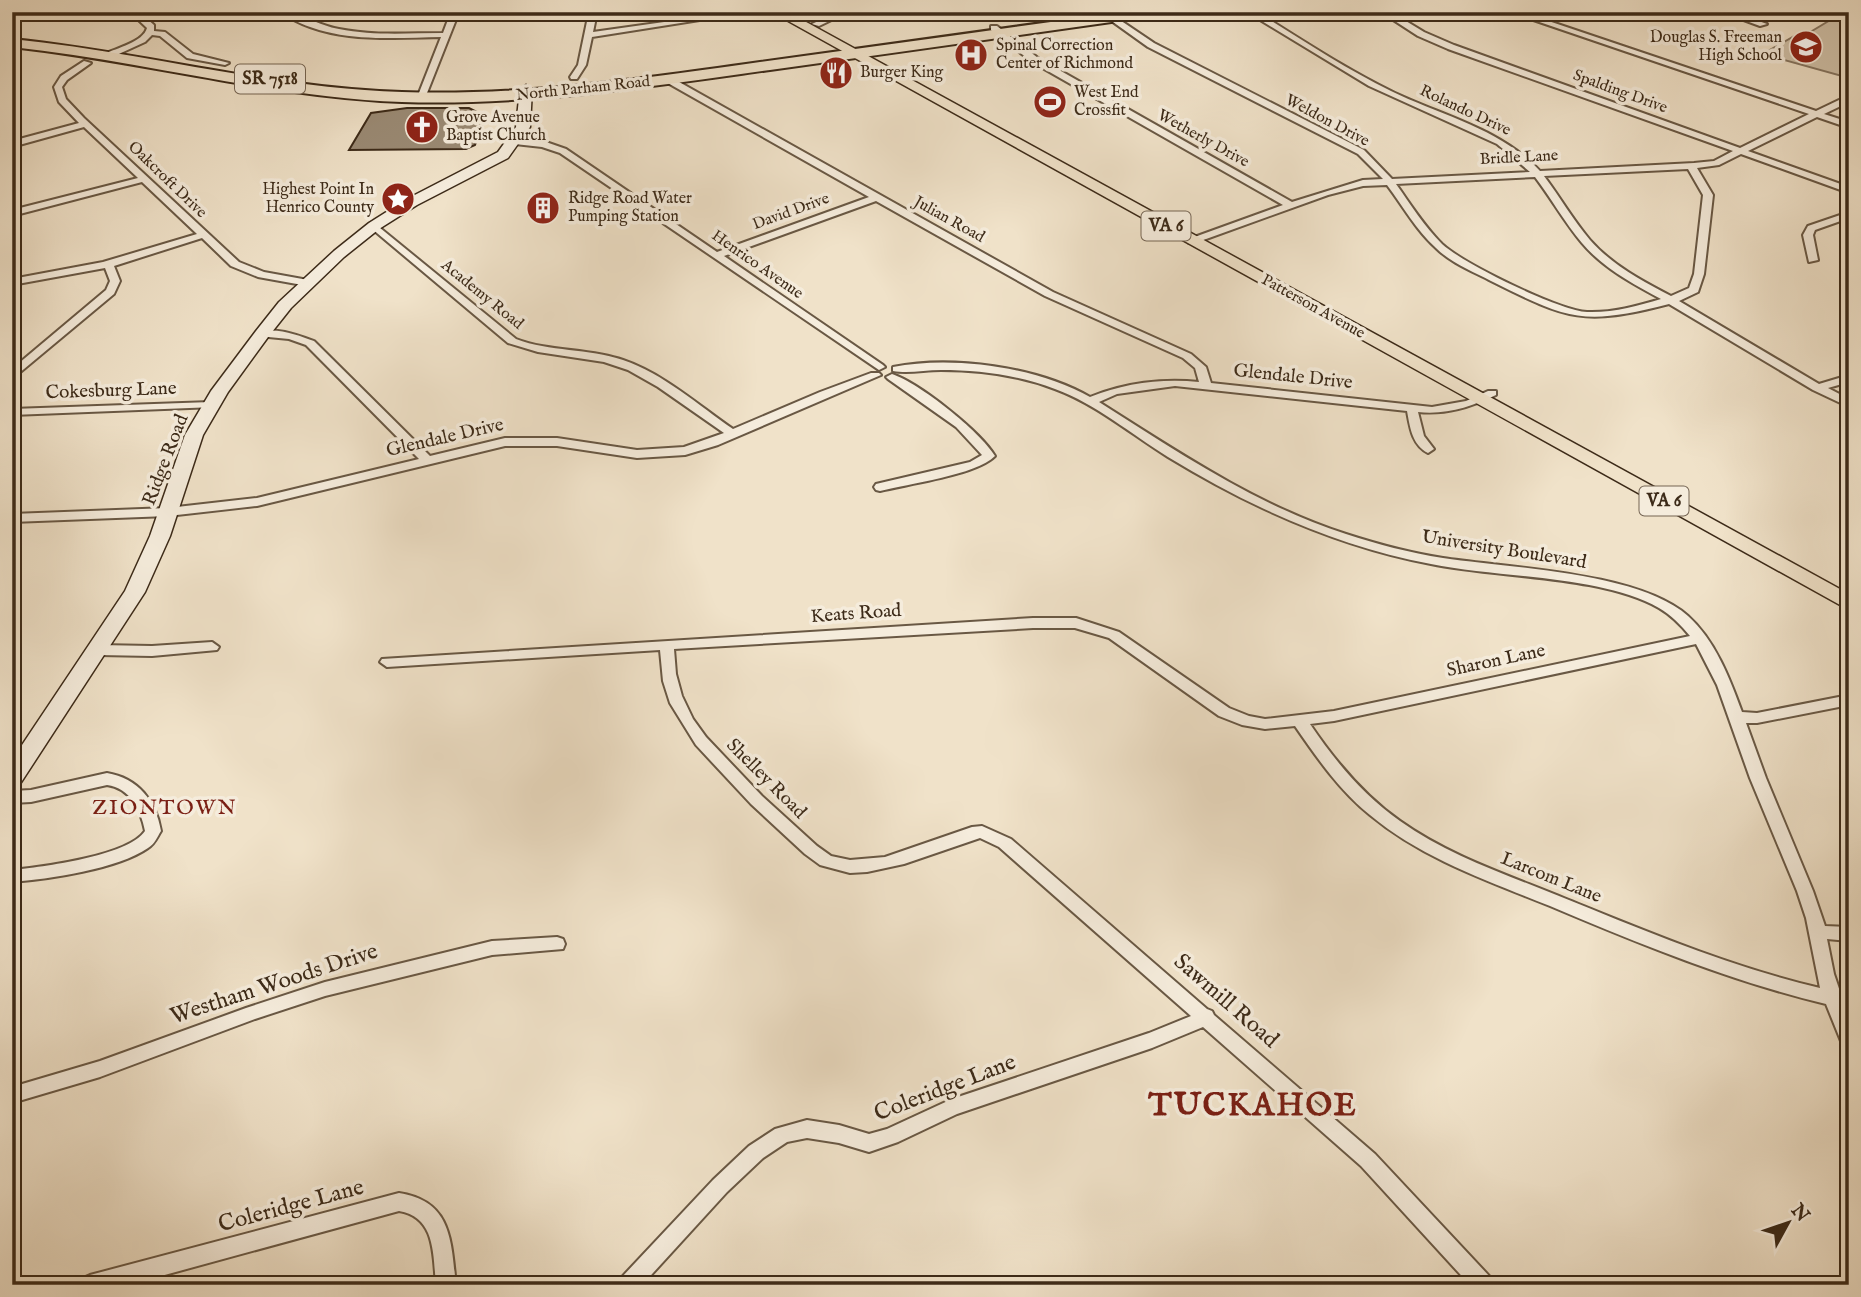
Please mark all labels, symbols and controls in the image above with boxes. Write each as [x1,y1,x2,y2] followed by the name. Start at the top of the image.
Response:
[1650,28,1783,66] place label: Douglas S. Freeman High School
[1787,28,1825,66] school or university icon: Douglas S. Freeman High School
[952,36,990,74] hospital icon: Spinal Correction Center of Richmond
[996,36,1133,74] place label: Spinal Correction Center of Richmond
[817,54,855,92] restaurant icon: Burger King
[860,63,944,83] place label: Burger King
[235,64,305,94] road number: SR 7518
[1570,66,1670,118] street label: Spalding Drive
[515,72,651,106] street label: North Parham Road
[1416,81,1514,141] street label: Rolando Drive
[1031,83,1069,121] sports icon: West End Crossfit
[1074,83,1139,121] place label: West End Crossfit
[1281,90,1373,152] street label: Weldon Drive
[1154,106,1252,172] street label: Wetherly Drive
[403,108,441,146] church icon: Grove Avenue Baptist Church
[446,108,546,146] place label: Grove Avenue Baptist Church
[123,137,211,223] street label: Oakcroft Drive
[1479,146,1559,170] street label: Bridle Lane
[262,180,374,218] place label: Highest Point In Henrico County
[379,180,417,218] place icon: Highest Point In Henrico County
[524,189,562,227] building icon: Ridge Road Water Pumping Station
[568,189,692,227] place label: Ridge Road Water Pumping Station
[750,189,832,235] street label: David Drive
[908,191,988,248] street label: Julian Road
[1142,211,1190,240] road number: VA 6
[707,226,807,304] street label: Henrico Avenue
[436,255,528,335] street label: Academy Road
[1258,270,1368,344] street label: Patterson Avenue
[1232,359,1354,395] street label: Glendale Drive
[45,377,177,405] street label: Cokesburg Lane
[138,410,195,509] street label: Ridge Road
[384,413,506,463] street label: Glendale Drive
[1640,486,1688,516] road number: VA 6
[1420,525,1589,575] street label: University Boulevard
[810,599,903,629] street label: Keats Road
[1445,639,1548,683] street label: Sharon Lane
[721,734,812,825] street label: Shelley Road
[92,795,238,822] district label: ZIONTOWN
[1497,847,1605,909] street label: Larcom Lane
[166,937,382,1031] street label: Westham Woods Drive
[1167,947,1285,1055] street label: Sawmill Road
[870,1048,1020,1128] street label: Coleridge Lane
[1147,1086,1358,1127] district label: TUCKAHOE
[215,1173,367,1239] street label: Coleridge Lane
[1752,1188,1822,1258] north arrow
[1784,1199,1814,1228] text: N

